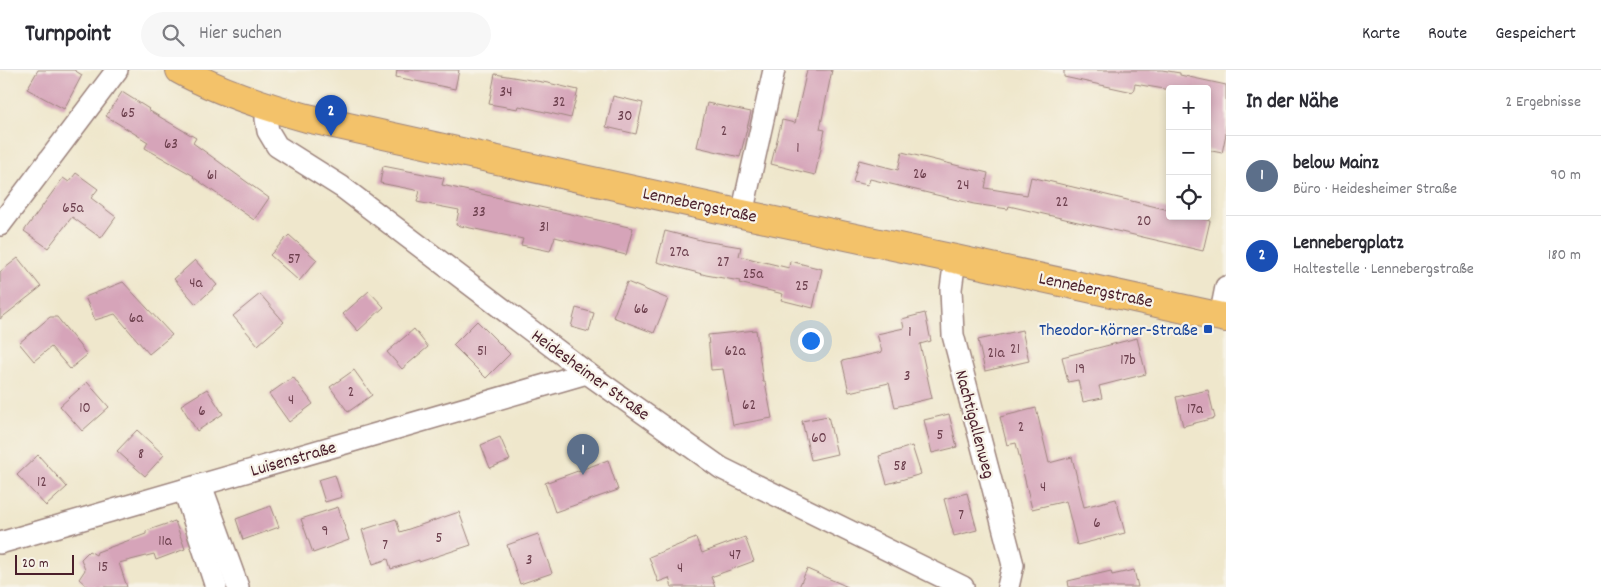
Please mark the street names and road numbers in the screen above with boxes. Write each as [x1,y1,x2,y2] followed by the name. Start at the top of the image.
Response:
[640,182,759,231] street label: Lennebergstraße
[1036,267,1155,316] street label: Lennebergstraße
[525,324,654,428] street label: Heidesheimer Straße
[947,368,1000,482] street label: Nachtigallenweg
[248,436,340,485] street label: Luisenstraße

